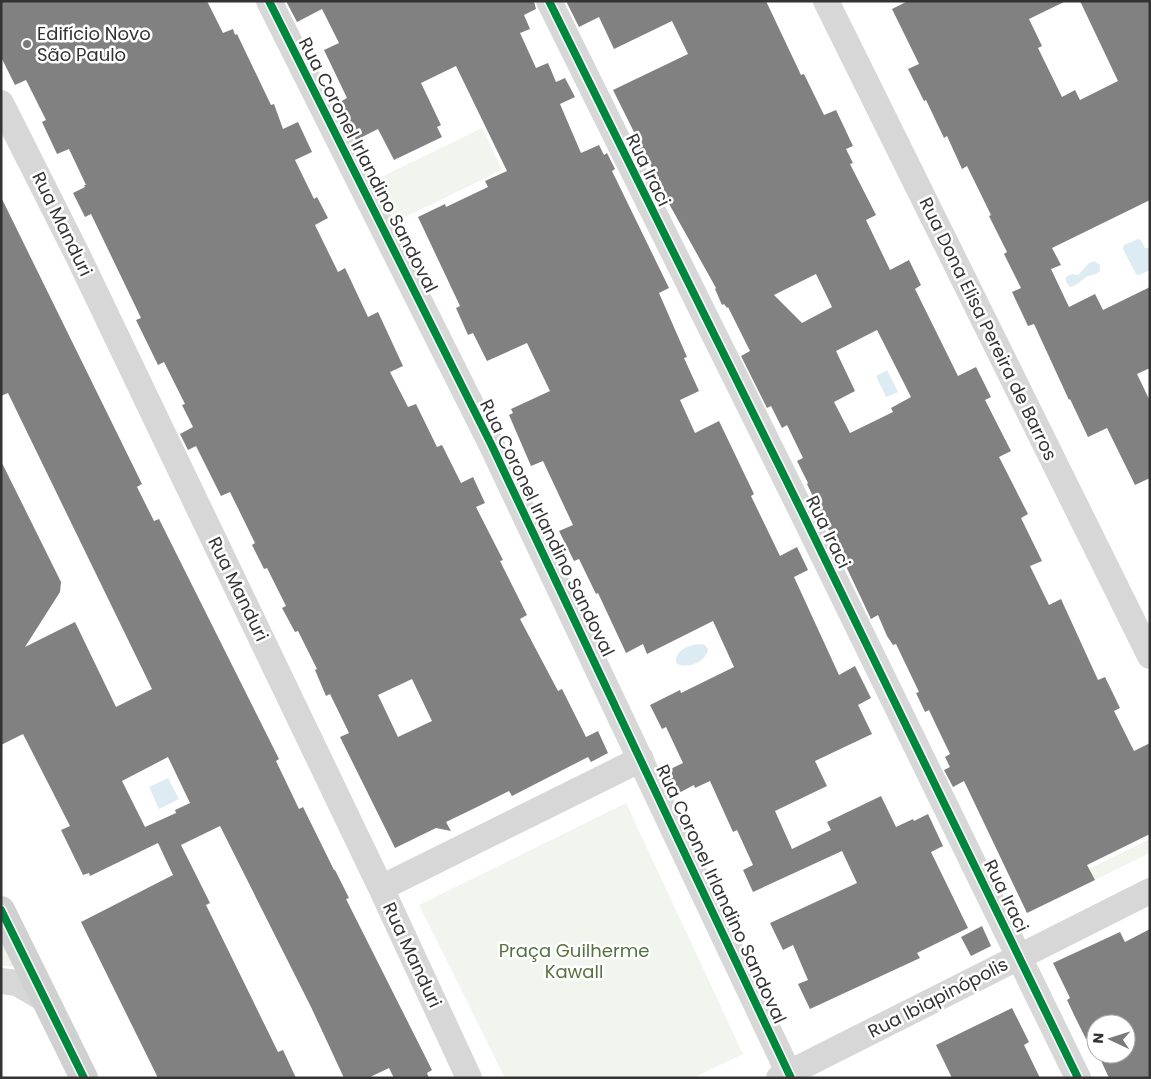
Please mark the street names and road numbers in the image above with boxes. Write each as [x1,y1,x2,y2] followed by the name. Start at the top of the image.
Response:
[293,33,444,297] street label: Rua Coronel Irlandino Sandoval
[620,129,677,210] street label: Rua Iraci
[26,167,99,280] street label: Rua Manduri
[914,193,1063,465] street label: Rua Dona Elisa Pereira de Barros
[474,395,621,661] street label: Rua Coronel Irlandino Sandoval
[800,491,857,572] street label: Rua Iraci
[202,532,275,645] street label: Rua Manduri
[650,760,793,1027] street label: Rua Coronel Irlandino Sandoval
[978,855,1035,936] street label: Rua Iraci
[377,898,448,1011] street label: Rua Manduri
[863,951,1012,1044] street label: Rua Ibiapinópolis

